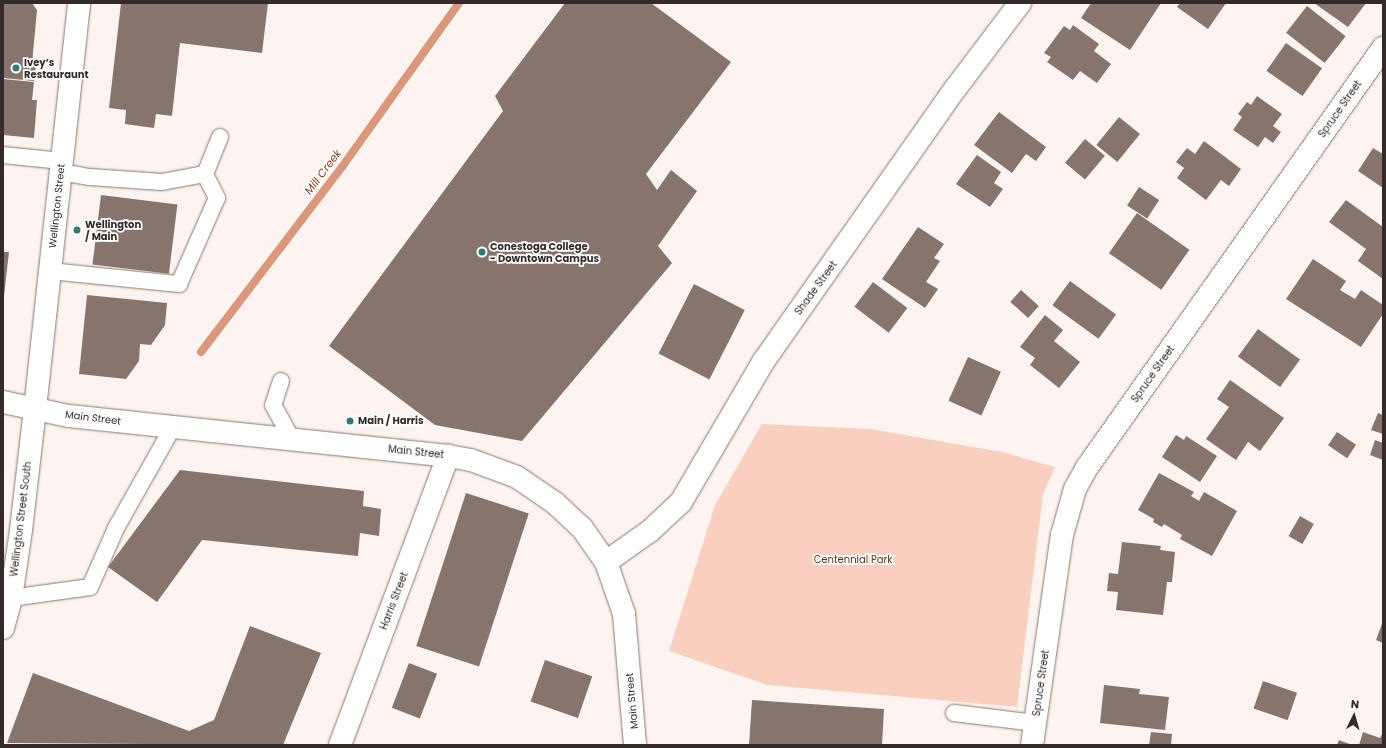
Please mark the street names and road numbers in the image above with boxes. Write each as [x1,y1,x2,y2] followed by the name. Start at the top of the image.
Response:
[1316,78,1364,140] street label: Spruce Street
[47,163,67,249] street label: Wellington Street
[792,259,840,317] street label: Shade Street
[1129,343,1177,405] street label: Spruce Street
[64,409,122,427] street label: Main Street
[387,443,445,461] street label: Main Street
[8,461,34,577] street label: Wellington Street South
[378,570,410,632] street label: Harris Street
[1030,649,1052,717] street label: Spruce Street
[624,672,640,730] street label: Main Street

